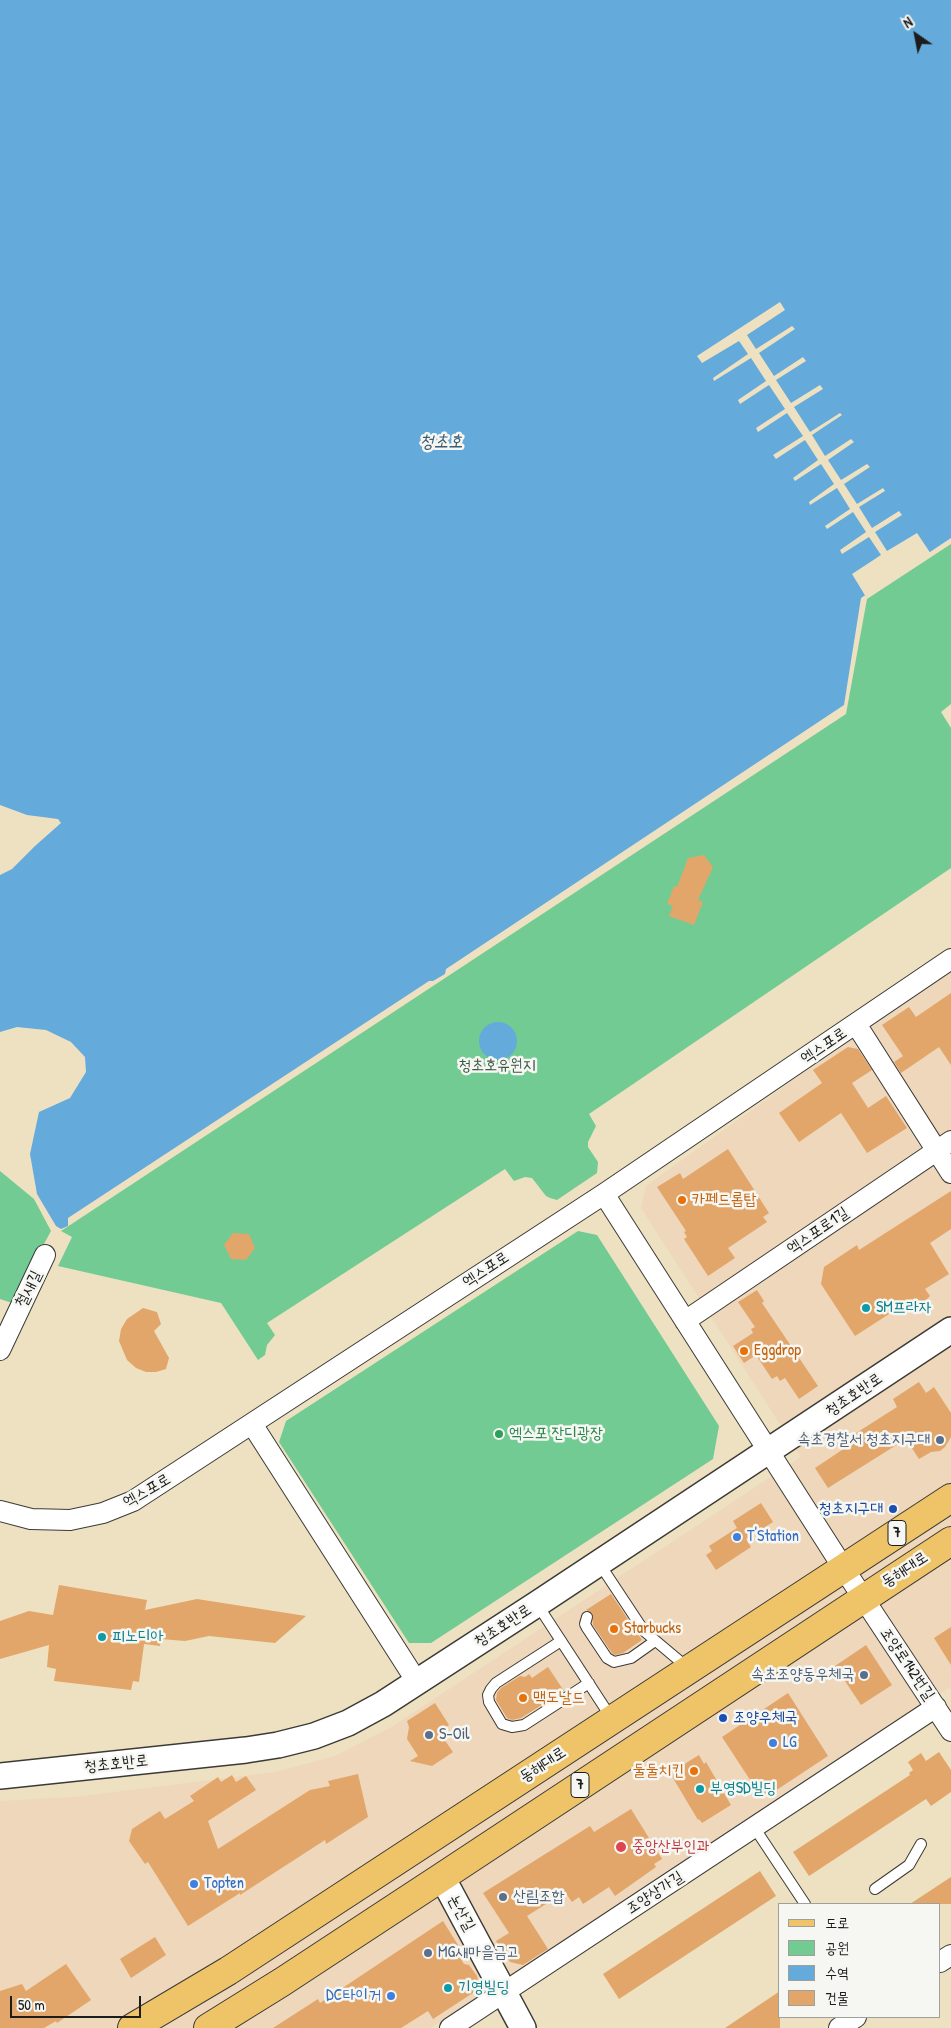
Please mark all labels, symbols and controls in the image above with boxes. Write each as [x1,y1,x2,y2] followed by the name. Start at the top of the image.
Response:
[891,10,941,60] north arrow
[899,12,916,32] text: N
[419,431,463,453] water label: 청초호
[797,1024,851,1068] street label: 엑스포로
[458,1056,536,1076] park label: 청초호유원지
[692,1190,756,1210] place label: 카페드롭탑
[676,1194,688,1206] marker: 카페드롭탑
[784,1203,852,1259] street label: 엑스포로1길
[459,1248,513,1292] street label: 엑스포로
[12,1267,46,1311] street label: 철새길
[876,1298,931,1318] place label: SM프라자
[860,1302,872,1314] marker: SM프라자
[754,1341,801,1361] place label: Eggdrop
[738,1345,750,1357] marker: Eggdrop
[822,1369,886,1421] street label: 청초호반로
[509,1424,603,1444] place label: 엑스포 잔디광장
[493,1428,505,1440] marker: 엑스포 잔디광장
[798,1430,930,1450] place label: 속초경찰서 청초지구대
[934,1434,946,1446] marker: 속초경찰서 청초지구대
[120,1470,174,1512] street label: 엑스포로
[819,1499,883,1519] place label: 청초지구대
[887,1503,899,1515] marker: 청초지구대
[888,1520,906,1546] road number: 7
[747,1527,799,1547] place label: T'Station
[731,1531,743,1543] marker: T'Station
[878,1548,932,1592] street label: 동해대로
[471,1600,535,1652] street label: 청초호반로
[624,1619,681,1639] place label: Starbucks
[608,1623,620,1635] marker: Starbucks
[876,1624,938,1704] street label: 조양로142번길
[112,1627,164,1647] place label: 피노디아
[96,1631,108,1643] marker: 피노디아
[751,1665,854,1685] place label: 속초조양동우체국
[858,1669,870,1681] marker: 속초조양동우체국
[533,1688,584,1708] place label: 맥도날드
[517,1692,529,1704] marker: 맥도날드
[733,1708,797,1728] place label: 조양우체국
[717,1712,729,1724] marker: 조양우체국
[439,1725,470,1745] place label: S-Oil
[423,1729,435,1741] marker: S-Oil
[783,1733,797,1753] place label: LG
[767,1737,779,1749] marker: LG
[516,1743,570,1787] street label: 동해대로
[83,1751,149,1777] street label: 청초호반로
[633,1761,684,1781] place label: 둘둘치킨
[688,1765,700,1777] marker: 둘둘치킨
[571,1772,589,1798] road number: 7
[710,1779,776,1799] place label: 부영SD빌딩
[694,1783,706,1795] marker: 부영SD빌딩
[632,1837,709,1857] place label: 중앙산부인과
[614,1840,628,1854] marker: 중앙산부인과
[623,1867,687,1919] street label: 조양상가길
[204,1874,244,1894] place label: Topten
[188,1878,200,1890] marker: Topten
[513,1887,564,1907] place label: 산림조합
[443,1891,479,1935] street label: 논산길
[497,1891,509,1903] marker: 산림조합
[778,1903,941,2018] legend
[825,1912,849,1933] text: 도로
[825,1937,849,1958] text: 공원
[438,1943,520,1963] place label: MG새마을금고
[422,1947,434,1959] marker: MG새마을금고
[825,1962,849,1983] text: 수역
[458,1978,509,1998] place label: 기영빌딩
[442,1982,454,1994] marker: 기영빌딩
[12,1986,144,2018] scale bar
[326,1986,381,2006] place label: DC타이거
[825,1987,849,2008] text: 건물
[385,1990,397,2002] marker: DC타이거
[18,1994,45,2015] text: 50 m

